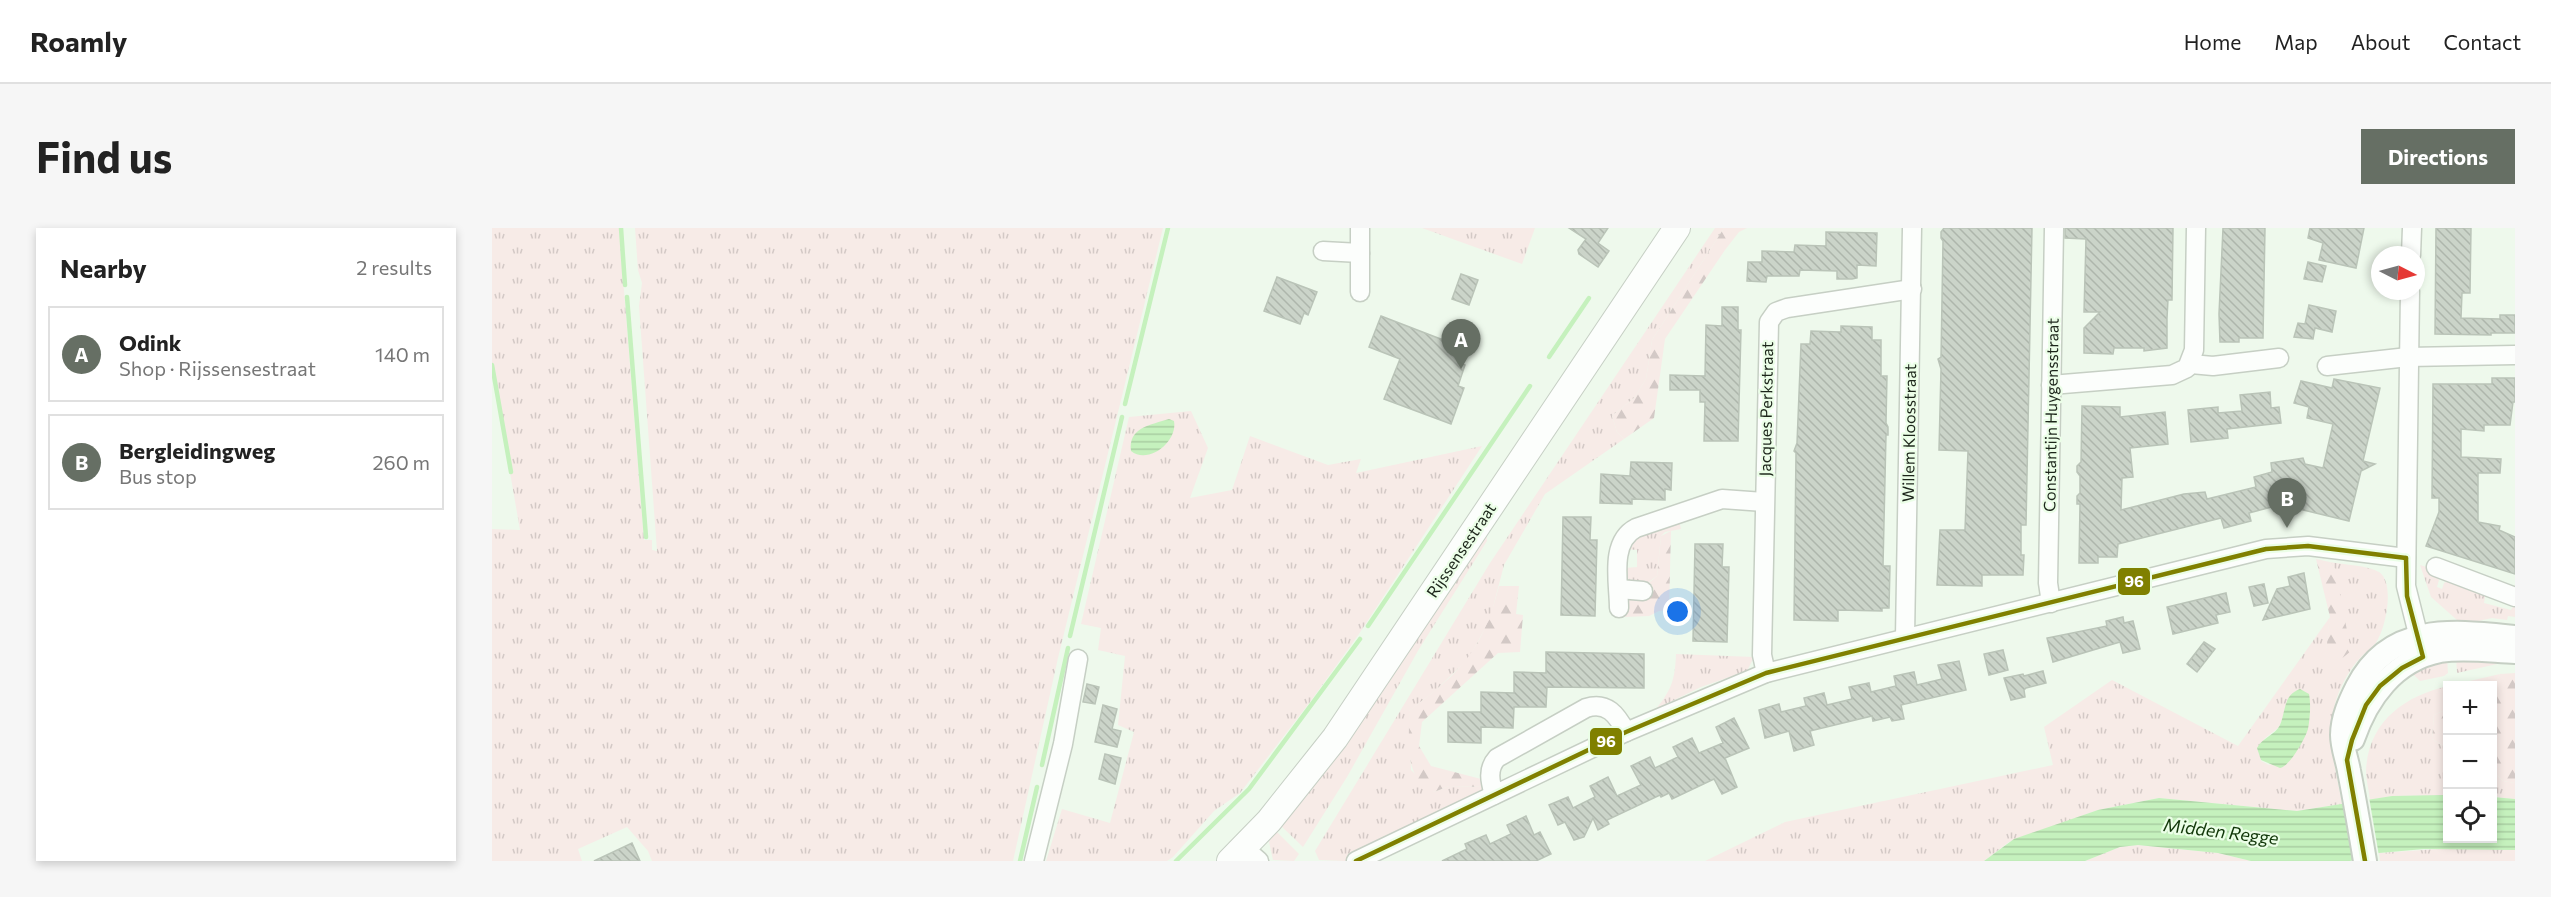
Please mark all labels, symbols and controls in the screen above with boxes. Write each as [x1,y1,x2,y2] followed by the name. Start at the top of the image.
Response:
[30,24,127,58] text: Roamly
[2184,29,2241,54] text: Home
[2274,29,2318,54] text: Map
[2351,29,2410,54] text: About
[2443,29,2521,54] text: Contact
[2361,129,2515,184] button: Directions
[36,130,172,182] text: Find us
[2371,246,2425,300] north arrow
[60,252,147,283] text: Nearby
[356,255,432,279] text: 2 results
[2039,318,2062,512] street label: Constantijn Huygensstraat
[1442,320,1480,369] pin: A
[119,329,181,356] text: Odink
[1755,341,1776,476] street label: Jacques Perkstraat
[74,342,89,366] text: A
[375,342,430,366] text: 140 m
[119,356,316,380] text: Shop · Rijssensestraat
[1898,363,1919,502] street label: Willem Kloosstraat
[119,437,275,464] text: Bergleidingweg
[75,450,88,474] text: B
[372,450,430,474] text: 260 m
[119,464,197,488] text: Bus stop
[2268,478,2306,528] pin: B
[1422,498,1499,601] street label: Rijssensestraat
[2117,567,2151,596] line badge: 96
[2124,571,2144,590] text: 96
[1663,597,1692,626] your location
[2443,681,2497,843] map controls
[2443,681,2497,735] button: +
[1589,727,1623,756] line badge: 96
[1596,731,1616,750] text: 96
[2443,735,2497,789] button: −
[2443,789,2497,843] button: locate
[2162,813,2280,849] water label: Midden Regge

